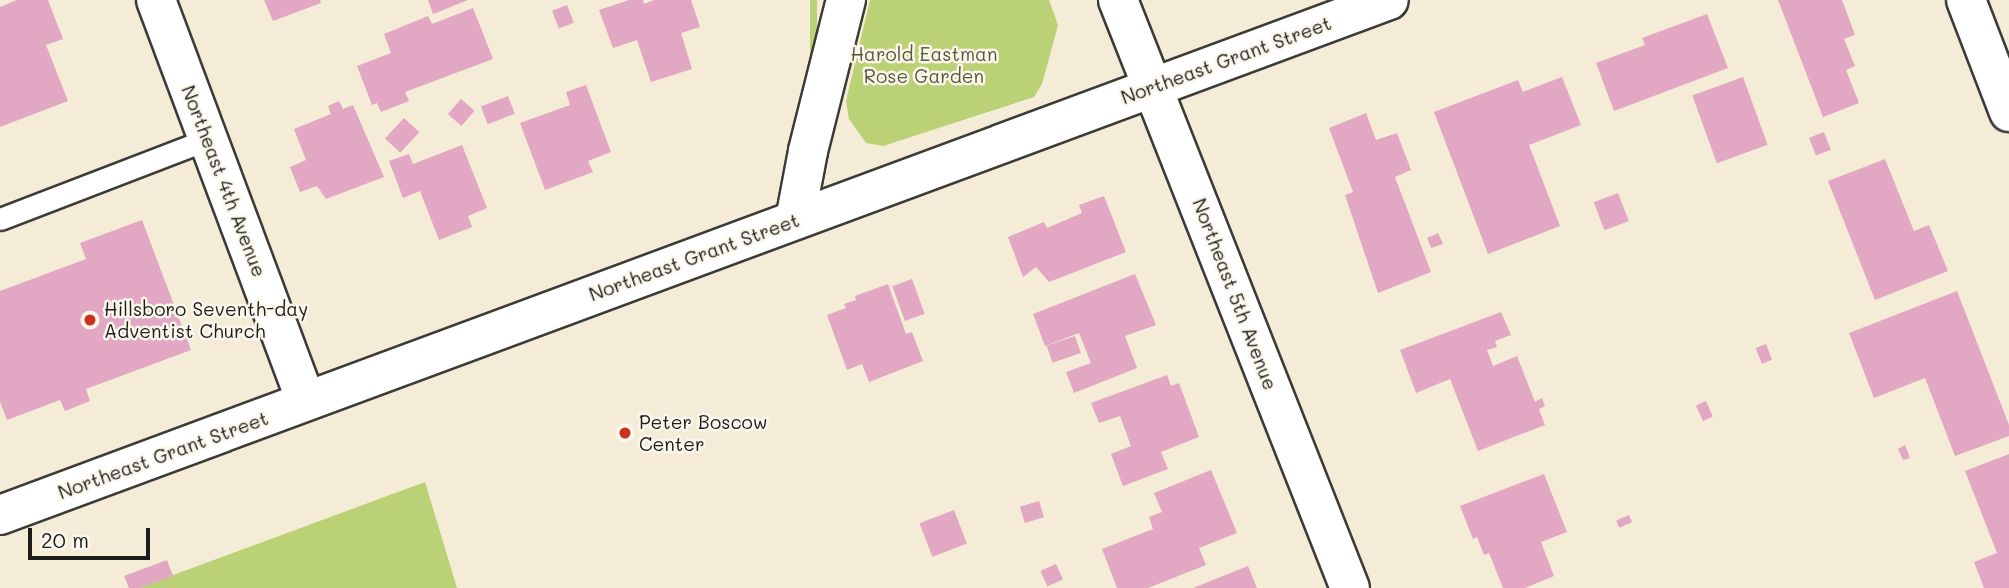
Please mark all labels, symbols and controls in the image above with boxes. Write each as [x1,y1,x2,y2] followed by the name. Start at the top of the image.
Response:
[1118,11,1334,109] street label: Northeast Grant Street
[851,43,997,87] park label: Harold Eastman Rose Garden
[177,82,271,280] street label: Northeast 4th Avenue
[1188,195,1282,393] street label: Northeast 5th Avenue
[586,208,802,306] street label: Northeast Grant Street
[104,298,308,342] place label: Hillsboro Seventh-day Adventist Church
[82,312,98,328] marker: Hillsboro Seventh-day Adventist Church
[55,406,271,504] street label: Northeast Grant Street
[639,411,768,455] place label: Peter Boscow Center
[617,425,633,441] marker: Peter Boscow Center
[32,514,154,558] scale bar
[41,526,89,553] text: 20 m

